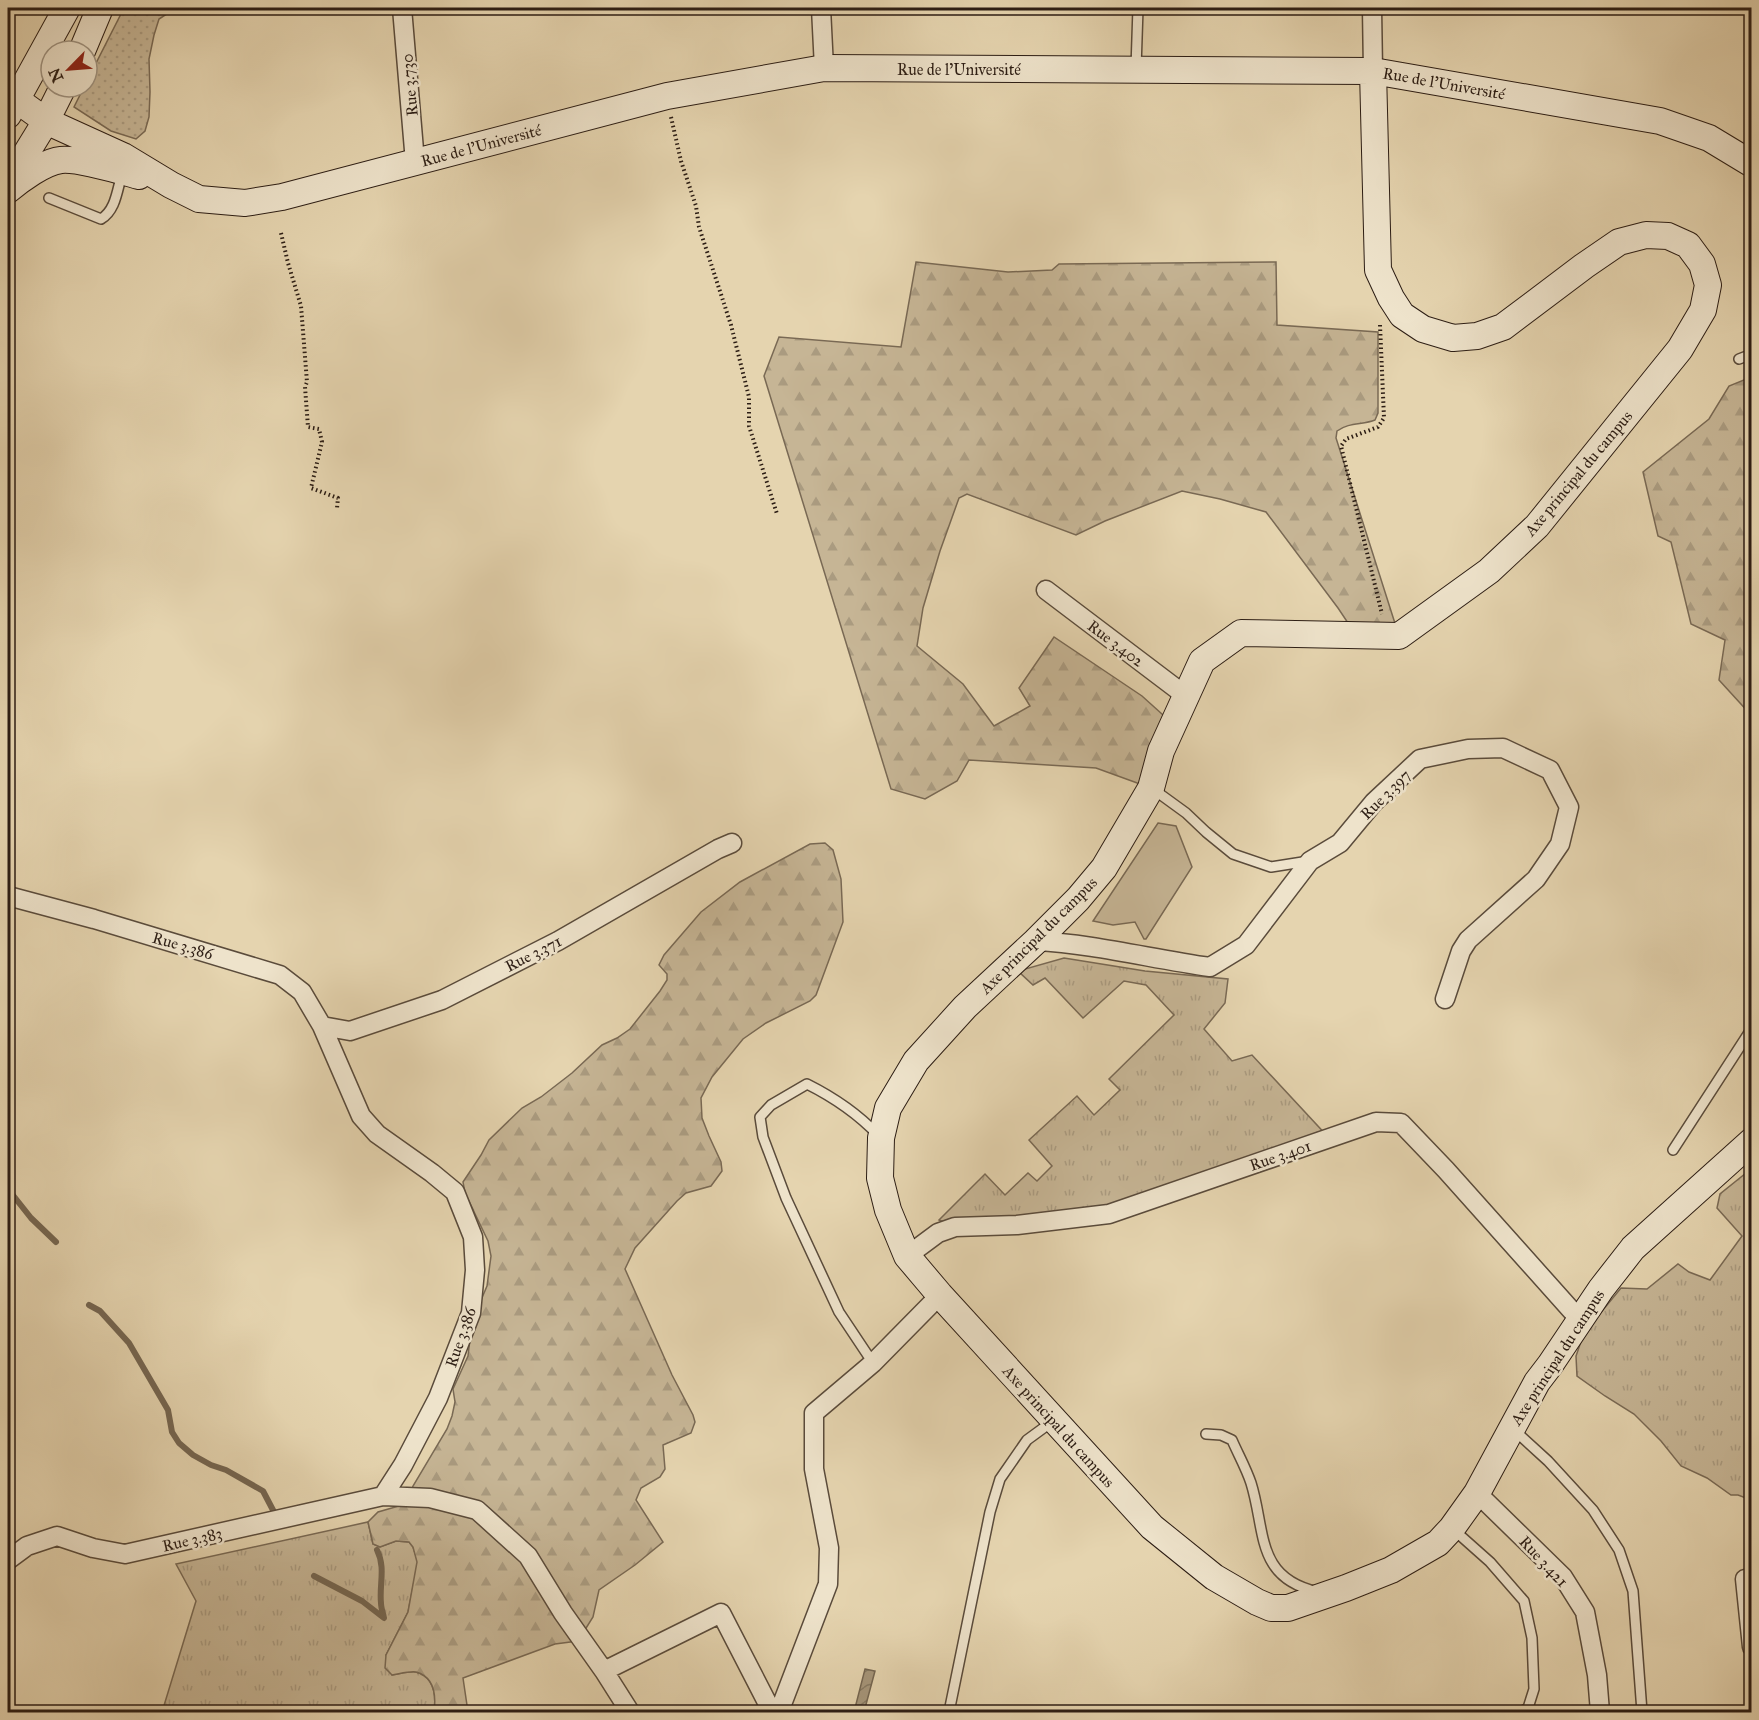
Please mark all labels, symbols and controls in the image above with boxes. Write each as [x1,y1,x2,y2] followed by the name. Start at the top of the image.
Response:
[39,39,99,99] north arrow
[397,53,422,117] street label: Rue 3.730
[897,60,1021,79] street label: Rue de l'Université
[1381,63,1507,104] street label: Rue de l'Université
[44,65,67,85] text: N
[419,120,544,171] street label: Rue de l'Université
[1520,407,1636,541] street label: Axe principal du campus
[1084,616,1148,671] street label: Rue 3.402
[1356,765,1414,823] street label: Rue 3.397
[975,873,1101,999] street label: Axe principal du campus
[150,928,216,963] street label: Rue 3.386
[502,931,565,976] street label: Rue 3.371
[1247,1136,1314,1175] street label: Rue 3.401
[1506,1286,1608,1429] street label: Axe principal du campus
[441,1304,480,1370] street label: Rue 3.386
[998,1361,1119,1491] street label: Axe principal du campus
[160,1523,224,1556] street label: Rue 3.383
[1515,1532,1572,1591] street label: Rue 3.421

